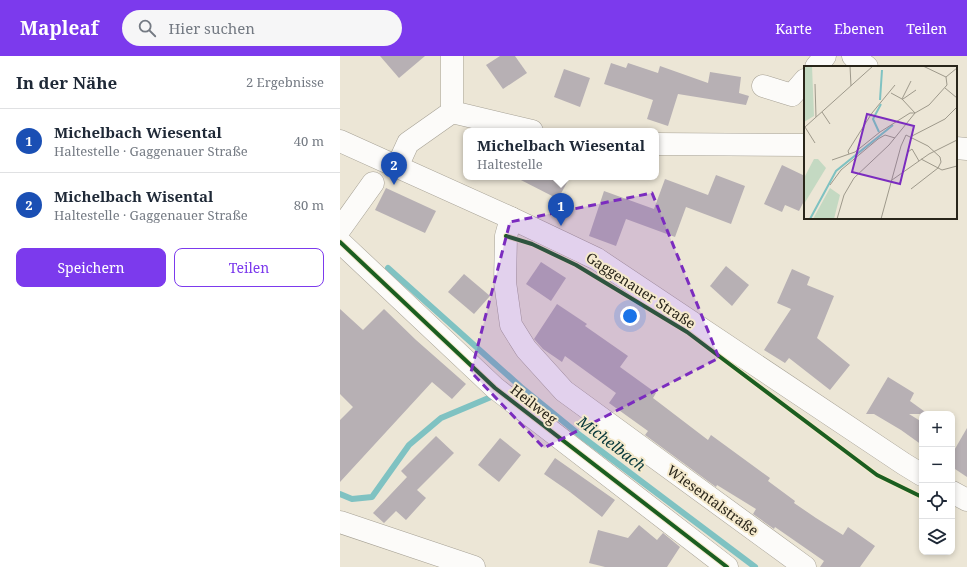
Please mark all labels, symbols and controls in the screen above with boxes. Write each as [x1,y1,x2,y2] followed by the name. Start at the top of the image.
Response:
[122,10,402,46] search box
[20,15,98,41] text: Mapleaf
[136,17,158,39] icon: search
[168,18,255,38] text: Hier suchen
[775,19,812,38] text: Karte
[834,19,884,38] text: Ebenen
[906,19,947,38] text: Teilen
[804,66,957,219] inset map
[16,71,117,94] text: In der Nähe
[246,73,324,91] text: 2 Ergebnisse
[54,122,222,142] text: Michelbach Wiesental
[463,128,659,180] popup
[25,132,33,150] text: 1
[294,132,324,150] text: 40 m
[477,135,645,155] text: Michelbach Wiesental
[54,142,248,160] text: Haltestelle · Gaggenauer Straße
[381,152,407,185] pin: 2
[477,155,543,173] text: Haltestelle
[54,186,213,206] text: Michelbach Wisental
[548,193,574,226] pin: 1
[25,196,33,214] text: 2
[294,196,324,214] text: 80 m
[54,206,248,224] text: Haltestelle · Gaggenauer Straße
[582,247,700,333] street label: Gaggenauer Straße
[16,248,166,287] button: Speichern
[174,248,324,287] button: Teilen
[620,306,640,326] your location
[507,380,562,429] street label: Heilweg
[573,410,650,475] water label: Michelbach
[919,411,955,555] map controls
[919,411,955,447] button: +
[919,447,955,483] button: −
[663,460,763,540] street label: Wiesentalstraße
[919,483,955,519] button: locate
[919,519,955,555] button: layers

